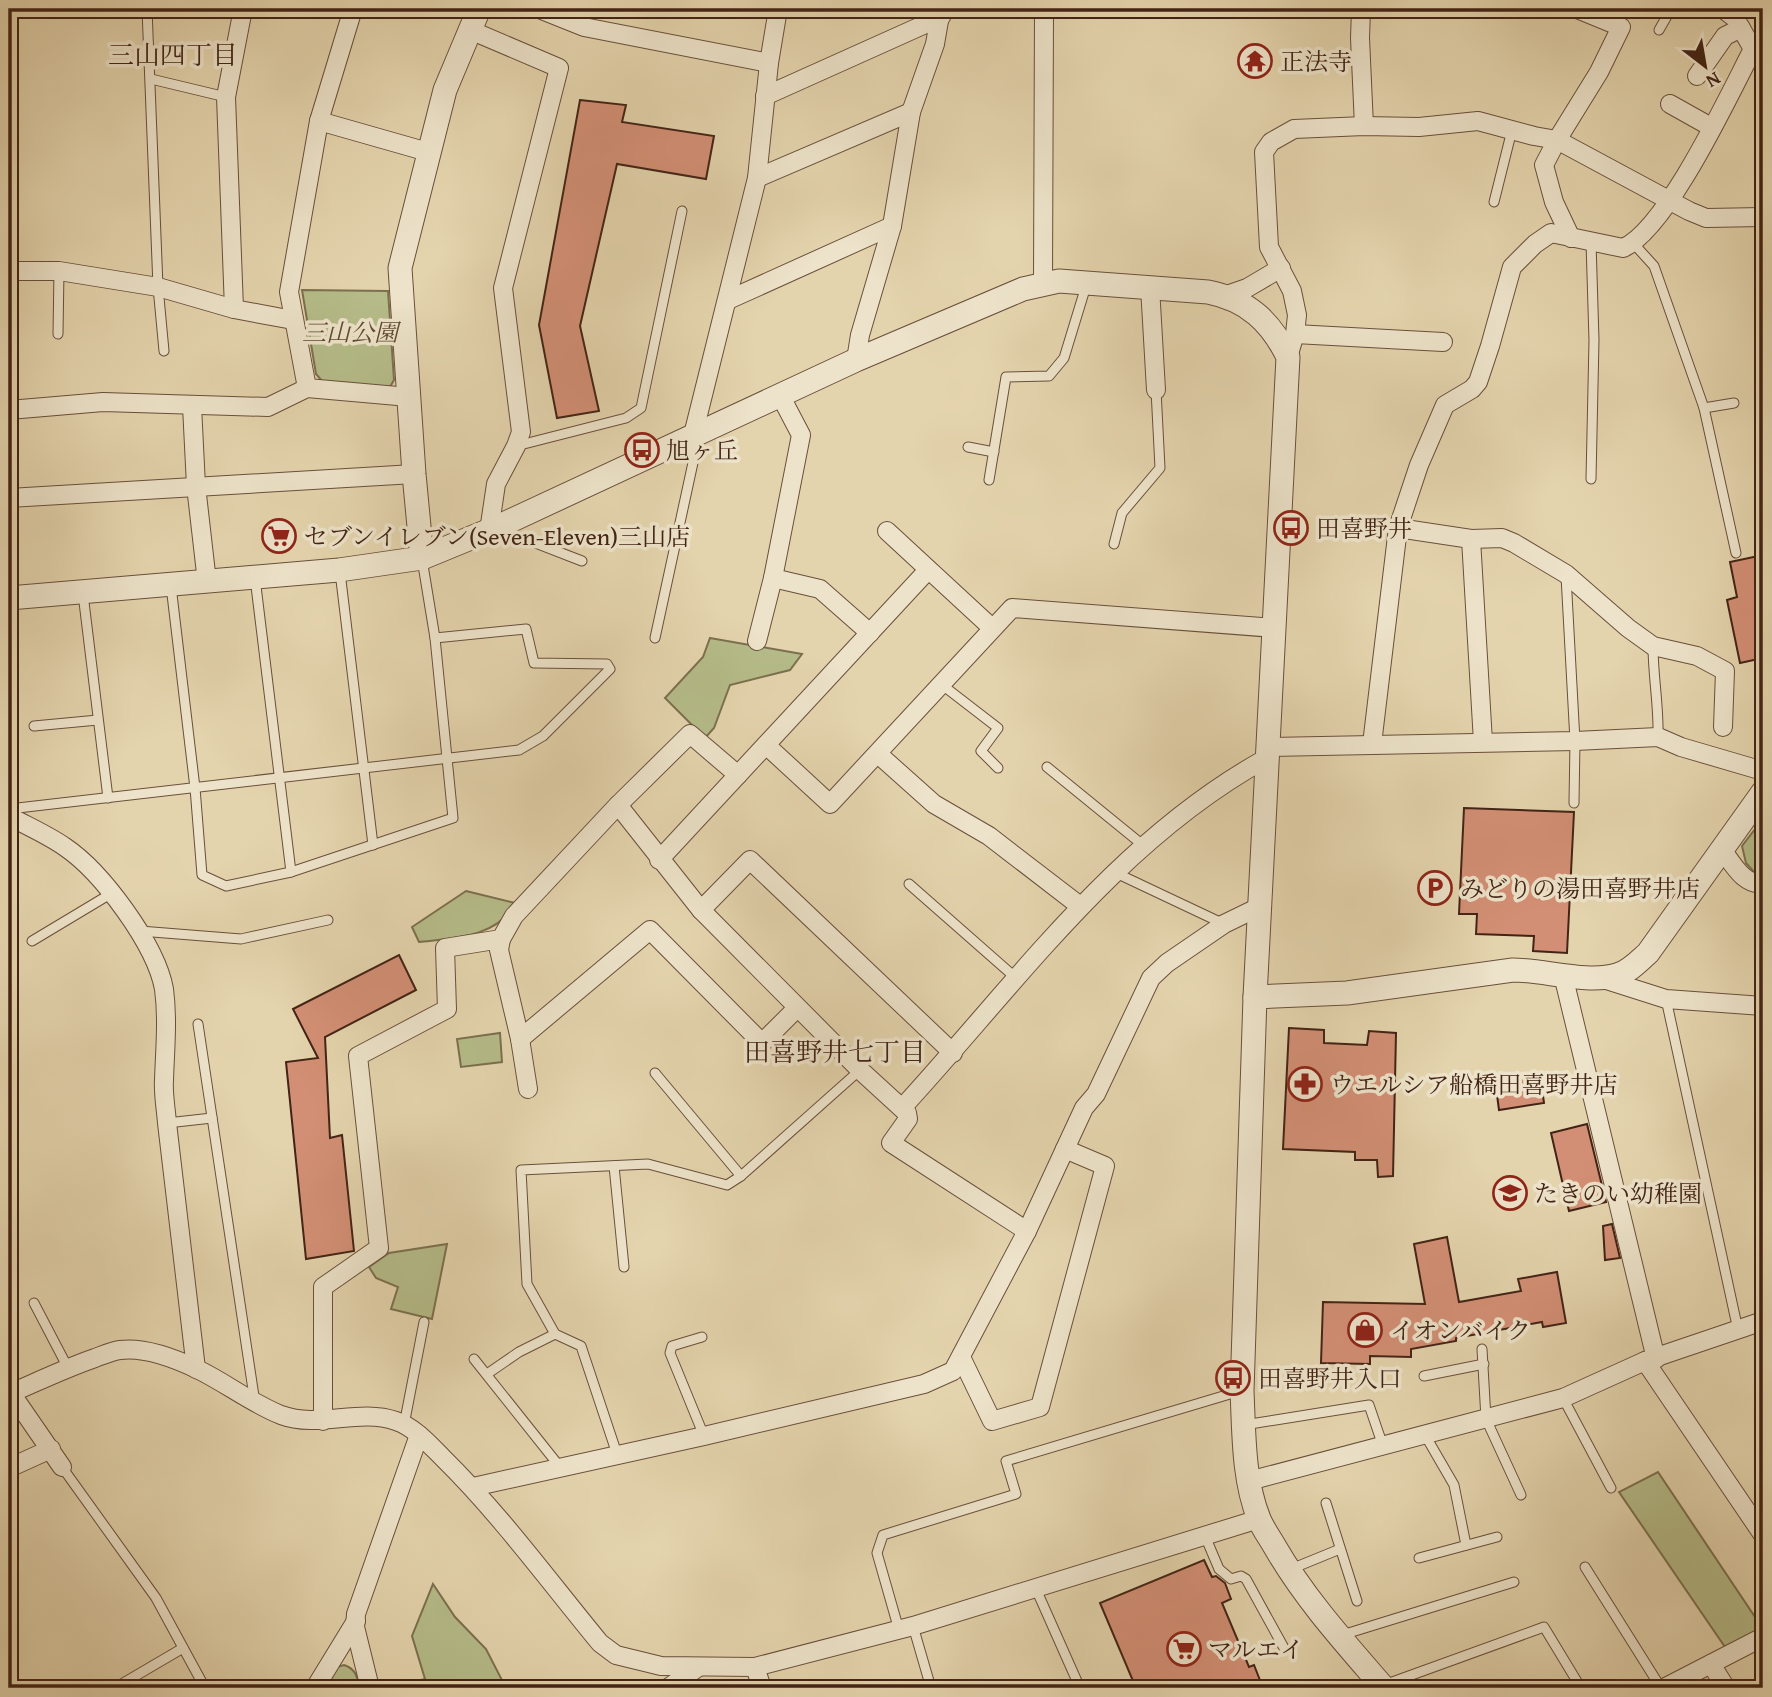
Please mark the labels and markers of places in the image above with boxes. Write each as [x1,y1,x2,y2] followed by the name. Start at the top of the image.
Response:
[1236,42,1274,80] temple icon: 正法寺
[1280,44,1352,79] place label: 正法寺
[623,431,661,469] bus stop icon: 旭ヶ丘
[666,433,738,468] place label: 旭ヶ丘
[1272,509,1310,547] bus stop icon: 田喜野井
[1316,511,1412,546] place label: 田喜野井
[260,517,298,555] supermarket icon: セブンイレブン(Seven-Eleven)三山店
[304,519,690,554] place label: セブンイレブン(Seven-Eleven)三山店
[1416,869,1454,907] parking icon: みどりの湯田喜野井店
[1460,871,1700,906] place label: みどりの湯田喜野井店
[1286,1065,1324,1103] pharmacy icon: ウエルシア船橋田喜野井店
[1330,1067,1617,1102] place label: ウエルシア船橋田喜野井店
[1491,1174,1529,1212] school or university icon: たきのい幼稚園
[1534,1176,1702,1211] place label: たきのい幼稚園
[1346,1311,1384,1349] shop icon: イオンバイク
[1390,1313,1531,1348] place label: イオンバイク
[1214,1359,1252,1397] bus stop icon: 田喜野井入口
[1258,1361,1402,1396] place label: 田喜野井入口
[1165,1630,1203,1668] supermarket icon: マルエイ
[1208,1632,1304,1667] place label: マルエイ

